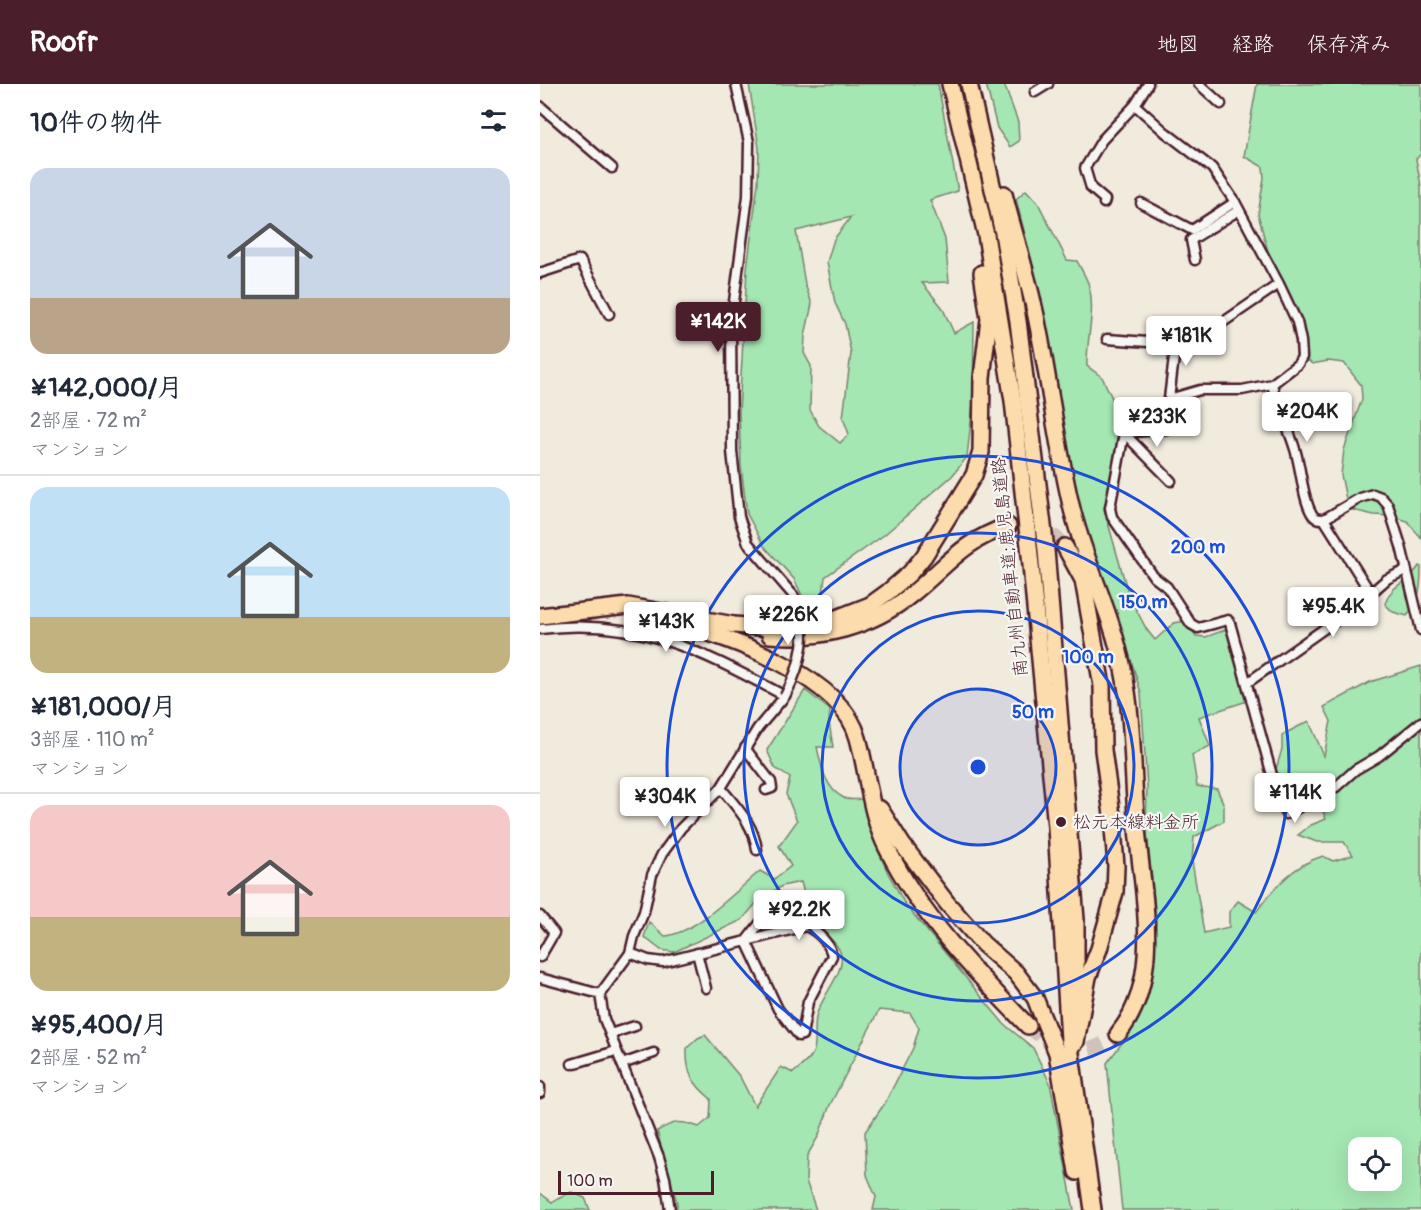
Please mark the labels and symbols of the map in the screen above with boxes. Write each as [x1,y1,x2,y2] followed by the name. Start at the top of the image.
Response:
[676,302,760,353] pin: ¥142K
[1144,316,1228,367] pin: ¥181K
[1265,392,1349,443] pin: ¥204K
[1115,397,1199,448] pin: ¥233K
[987,456,1033,678] street label: 南九州自動車道;鹿児島道路
[1171,536,1225,559] text: 200 m
[1284,587,1382,638] pin: ¥95.4K
[1119,591,1168,614] text: 150 m
[746,595,830,646] pin: ¥226K
[624,602,708,653] pin: ¥143K
[1062,646,1114,669] text: 100 m
[1012,701,1054,724] text: 50 m
[968,757,988,777] centre of rings
[1253,773,1337,824] pin: ¥114K
[623,777,707,828] pin: ¥304K
[1073,811,1199,834] place label: 松元本線料金所
[1054,815,1068,829] marker: 松元本線料金所
[750,890,848,941] pin: ¥92.2K
[558,1168,714,1196] scale bar

